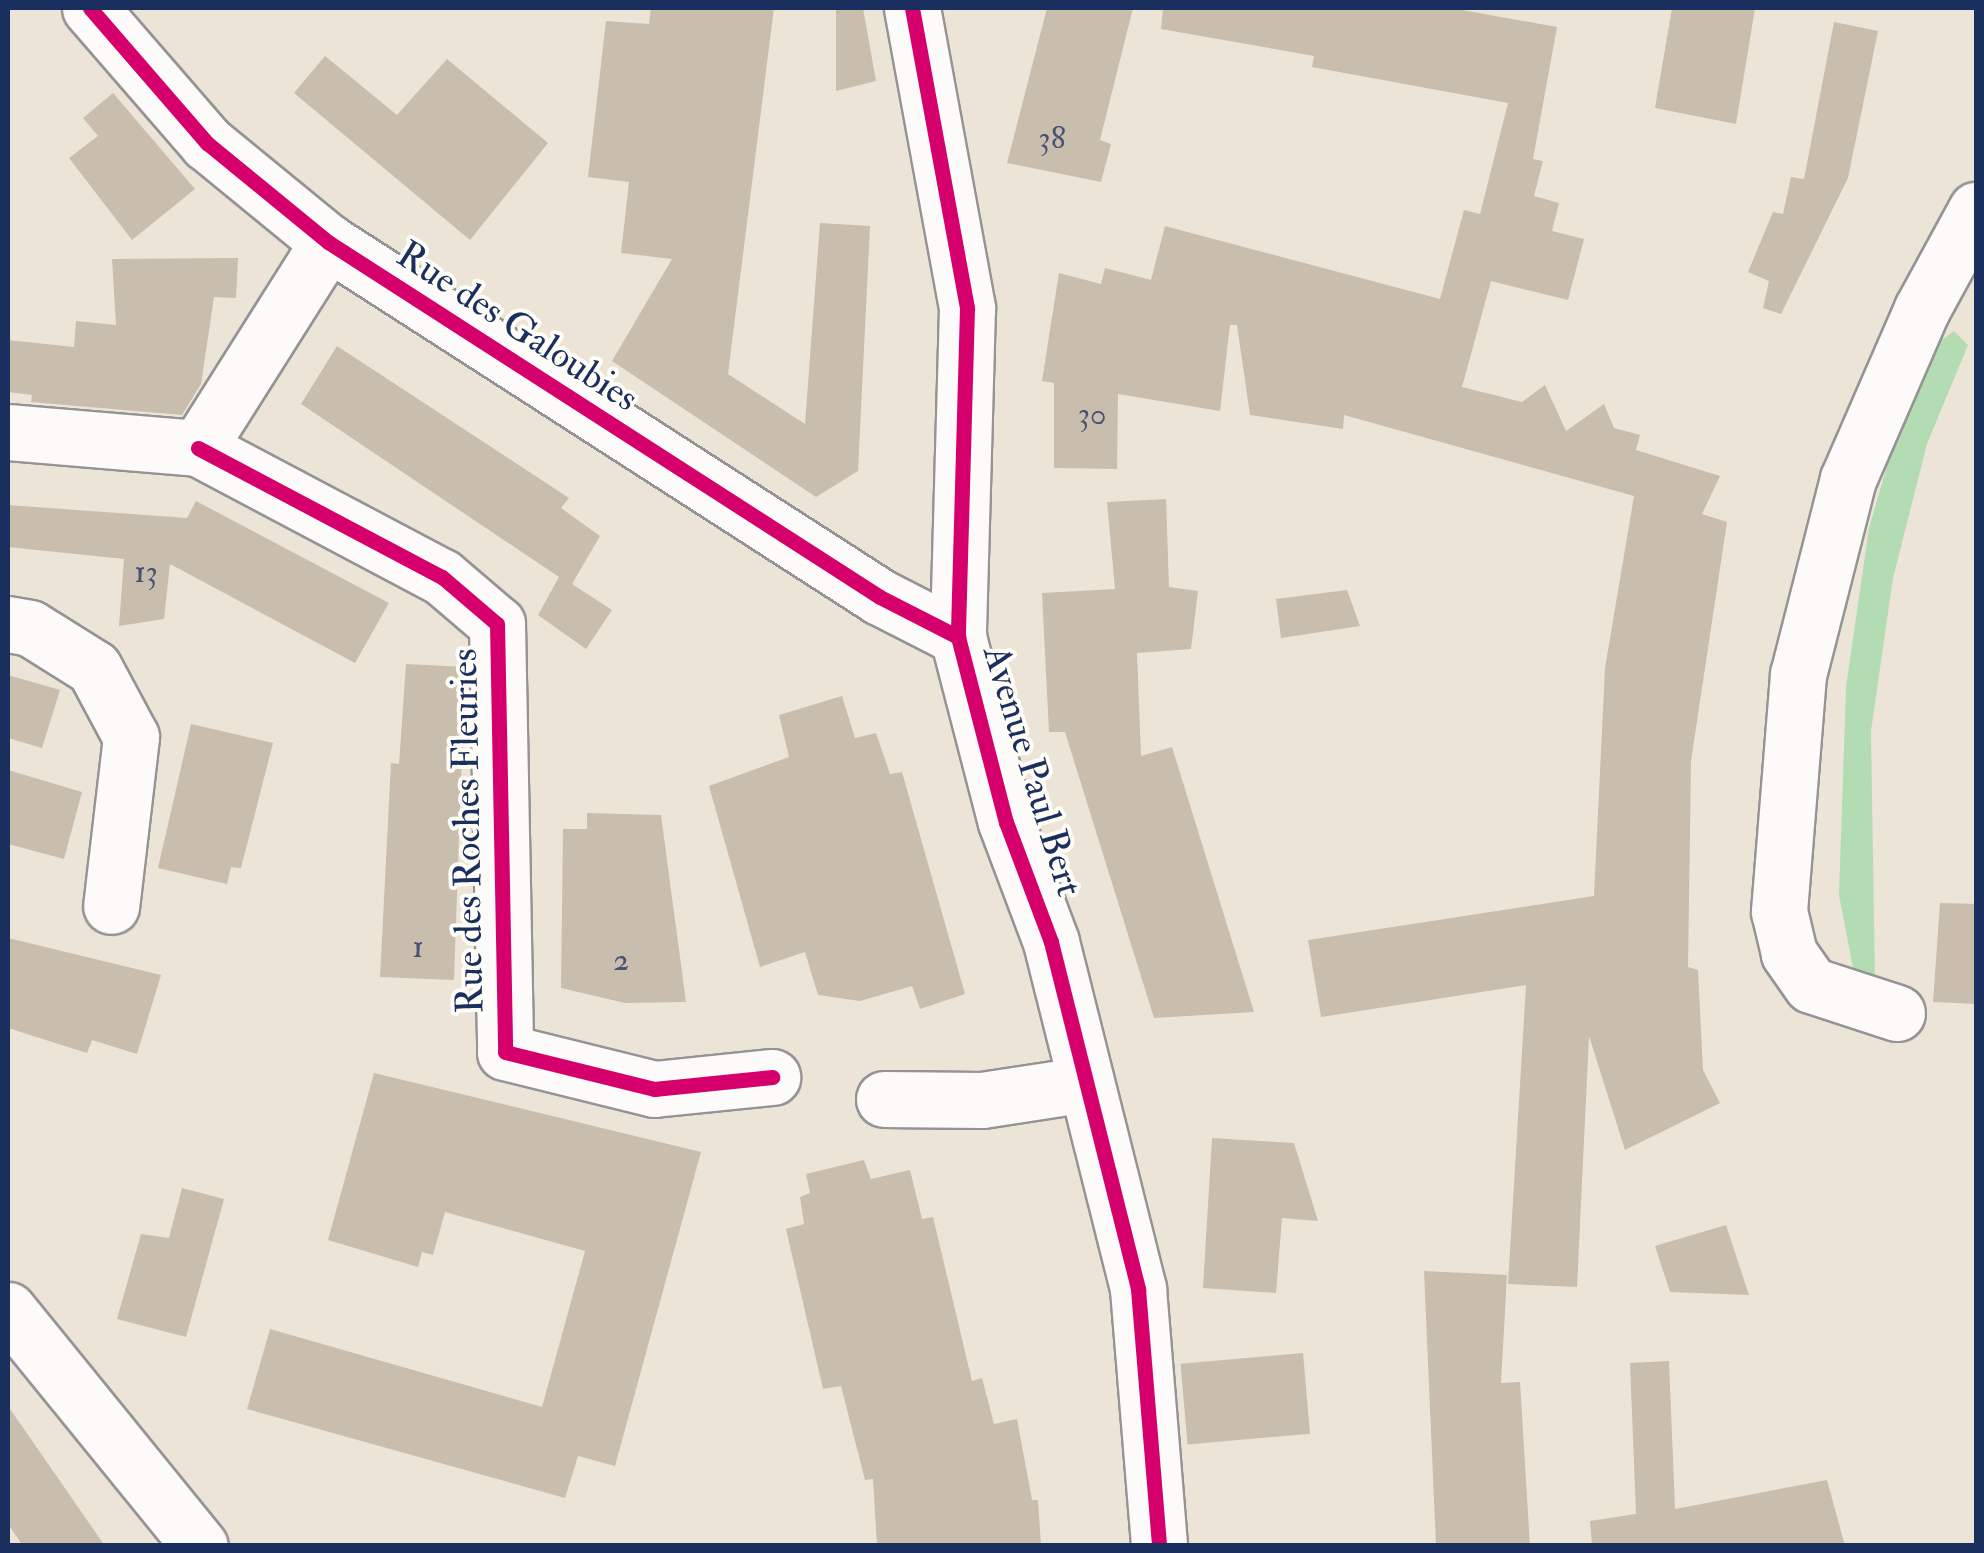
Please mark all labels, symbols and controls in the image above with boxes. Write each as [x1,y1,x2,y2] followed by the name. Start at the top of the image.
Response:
[1038,119,1066,157] house number: 38
[388,232,646,422] street label: Rue des Galoubies
[1078,395,1106,433] house number: 30
[134,553,158,591] house number: 13
[972,640,1092,902] street label: Avenue Paul Bert
[442,648,494,1014] street label: Rue des Roches Fleuries
[412,928,424,966] house number: 1
[613,941,629,979] house number: 2

